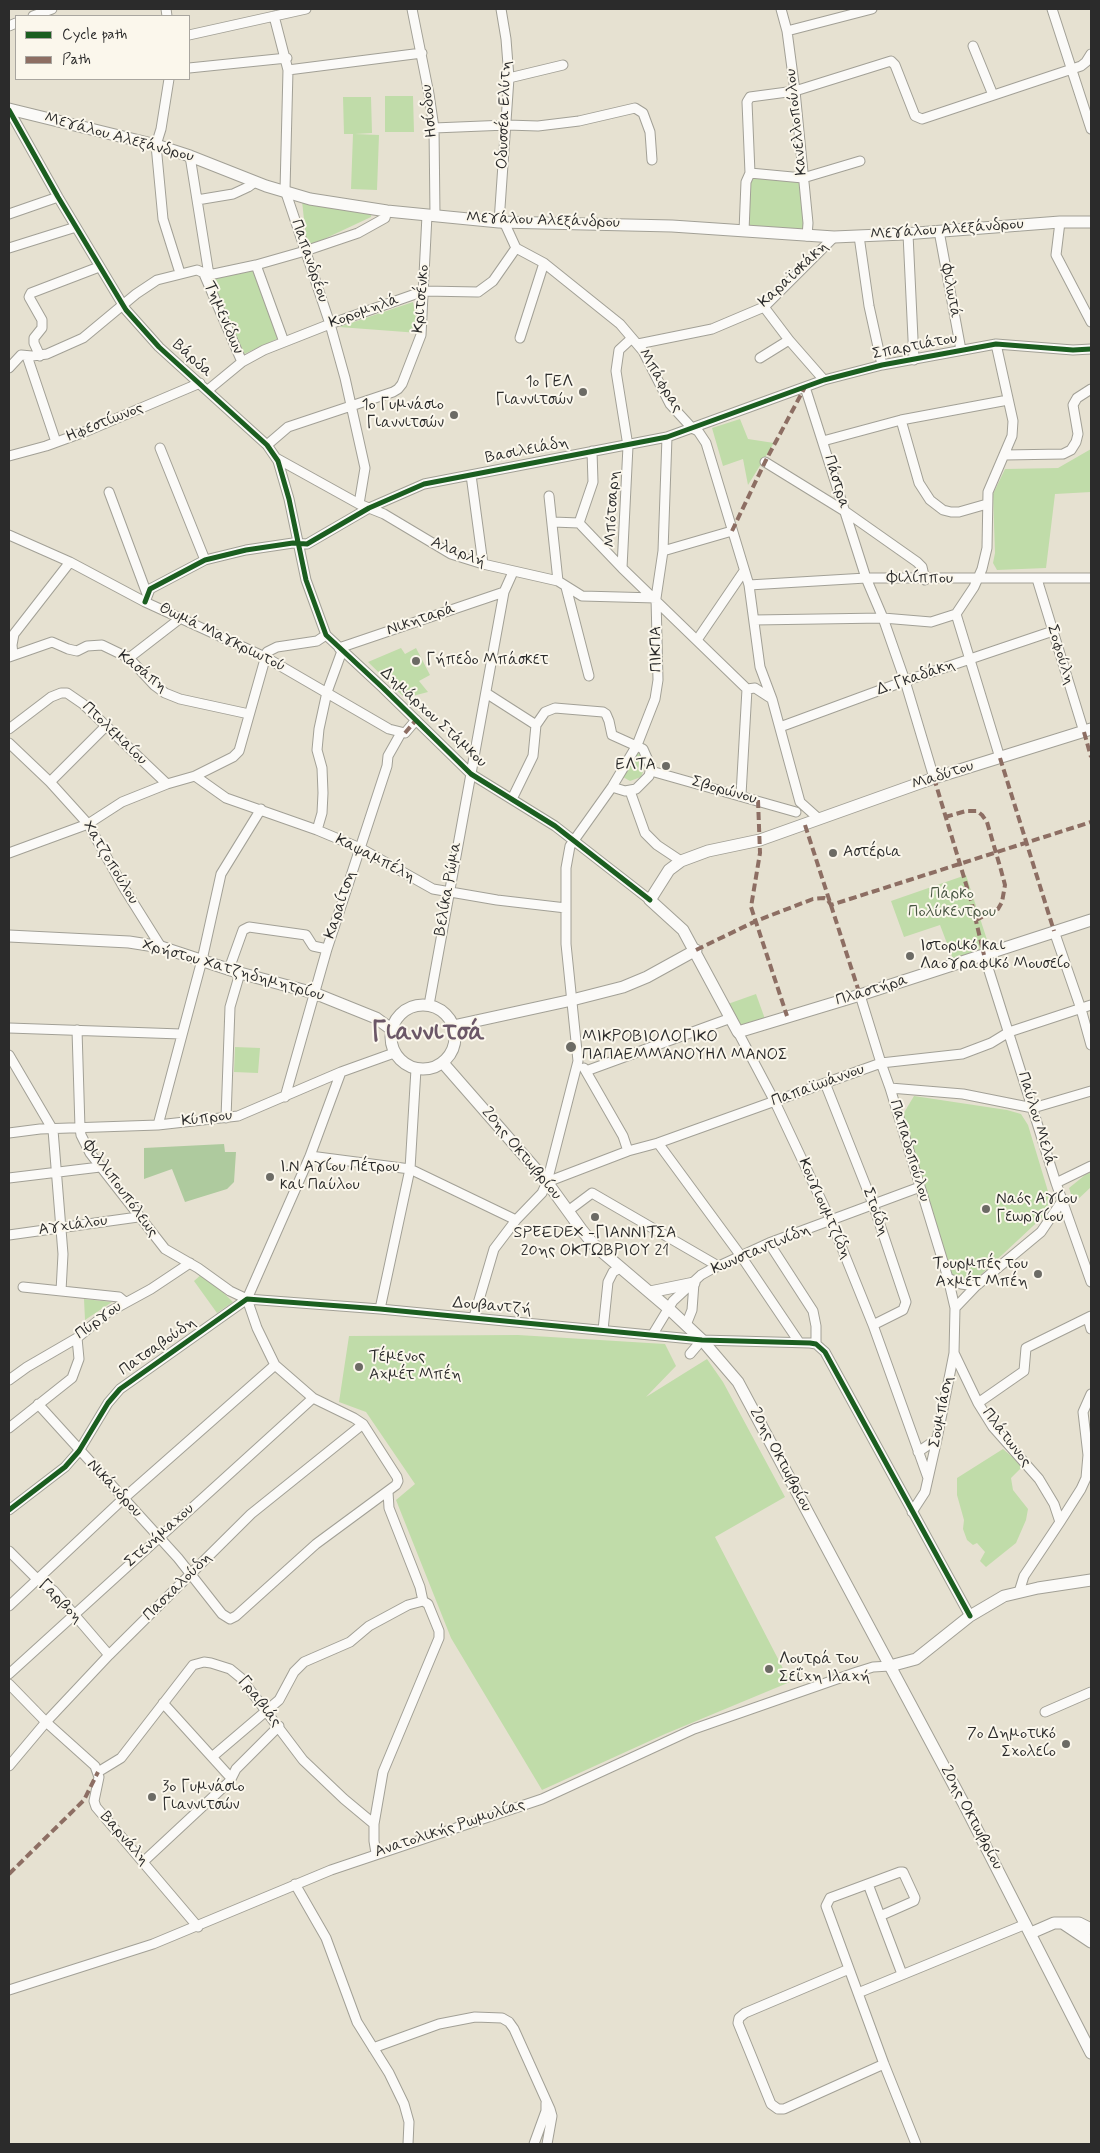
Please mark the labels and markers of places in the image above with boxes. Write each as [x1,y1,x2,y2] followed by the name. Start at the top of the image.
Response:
[495,373,573,411] place label: 1o ΓΕΛ Γιαννιτσών
[577,386,589,398] marker: 1o ΓΕΛ Γιαννιτσών
[361,396,444,434] place label: 1ο Γυμνάσιο Γιαννιτσών
[448,409,460,421] marker: 1ο Γυμνάσιο Γιαννιτσών
[426,651,548,671] place label: Γήπεδο Μπάσκετ
[410,655,422,667] marker: Γήπεδο Μπάσκετ
[616,756,656,776] place label: ΕΛΤΑ
[660,760,672,772] marker: ΕΛΤΑ
[843,843,901,863] place label: Αστέρια
[827,847,839,859] marker: Αστέρια
[920,937,1070,975] place label: Ιστορικό και Λαογραφικό Μουσείο
[904,950,916,962] marker: Ιστορικό και Λαογραφικό Μουσείο
[582,1028,788,1066] place label: ΜΙΚΡΟΒΙΟΛΟΓΙΚΟ ΠΑΠΑΕΜΜΑΝΟΥΗΛ ΜΑΝΟΣ
[564,1040,578,1054] marker: ΜΙΚΡΟΒΙΟΛΟΓΙΚΟ ΠΑΠΑΕΜΜΑΝΟΥΗΛ ΜΑΝΟΣ
[280,1158,400,1196] place label: Ι.Ν Αγίου Πέτρου και Παύλου
[264,1171,276,1183] marker: Ι.Ν Αγίου Πέτρου και Παύλου
[996,1190,1077,1228] place label: Ναός Αγίου Γεωργίου
[980,1203,992,1215] marker: Ναός Αγίου Γεωργίου
[589,1211,601,1223] marker: SPEEDEX -ΓΙΑΝΝΙΤΣΑ 20ης ΟΚΤΩΒΡΙΟΥ 21
[514,1224,676,1262] place label: SPEEDEX -ΓΙΑΝΝΙΤΣΑ 20ης ΟΚΤΩΒΡΙΟΥ 21
[933,1255,1028,1293] place label: Τουρμπές του Αχμέτ Μπέη
[1032,1268,1044,1280] marker: Τουρμπές του Αχμέτ Μπέη
[369,1348,462,1386] place label: Τέμενος Αχμέτ Μπέη
[353,1361,365,1373] marker: Τέμενος Αχμέτ Μπέη
[779,1650,870,1688] place label: Λουτρά του Σεΐχη Ιλαχή
[763,1663,775,1675] marker: Λουτρά του Σεΐχη Ιλαχή
[967,1725,1056,1763] place label: 7o Δημοτικό Σχολείο
[1060,1738,1072,1750] marker: 7o Δημοτικό Σχολείο
[162,1778,245,1816] place label: 3ο Γυμνάσιο Γιαννιτσών
[146,1791,158,1803] marker: 3ο Γυμνάσιο Γιαννιτσών

